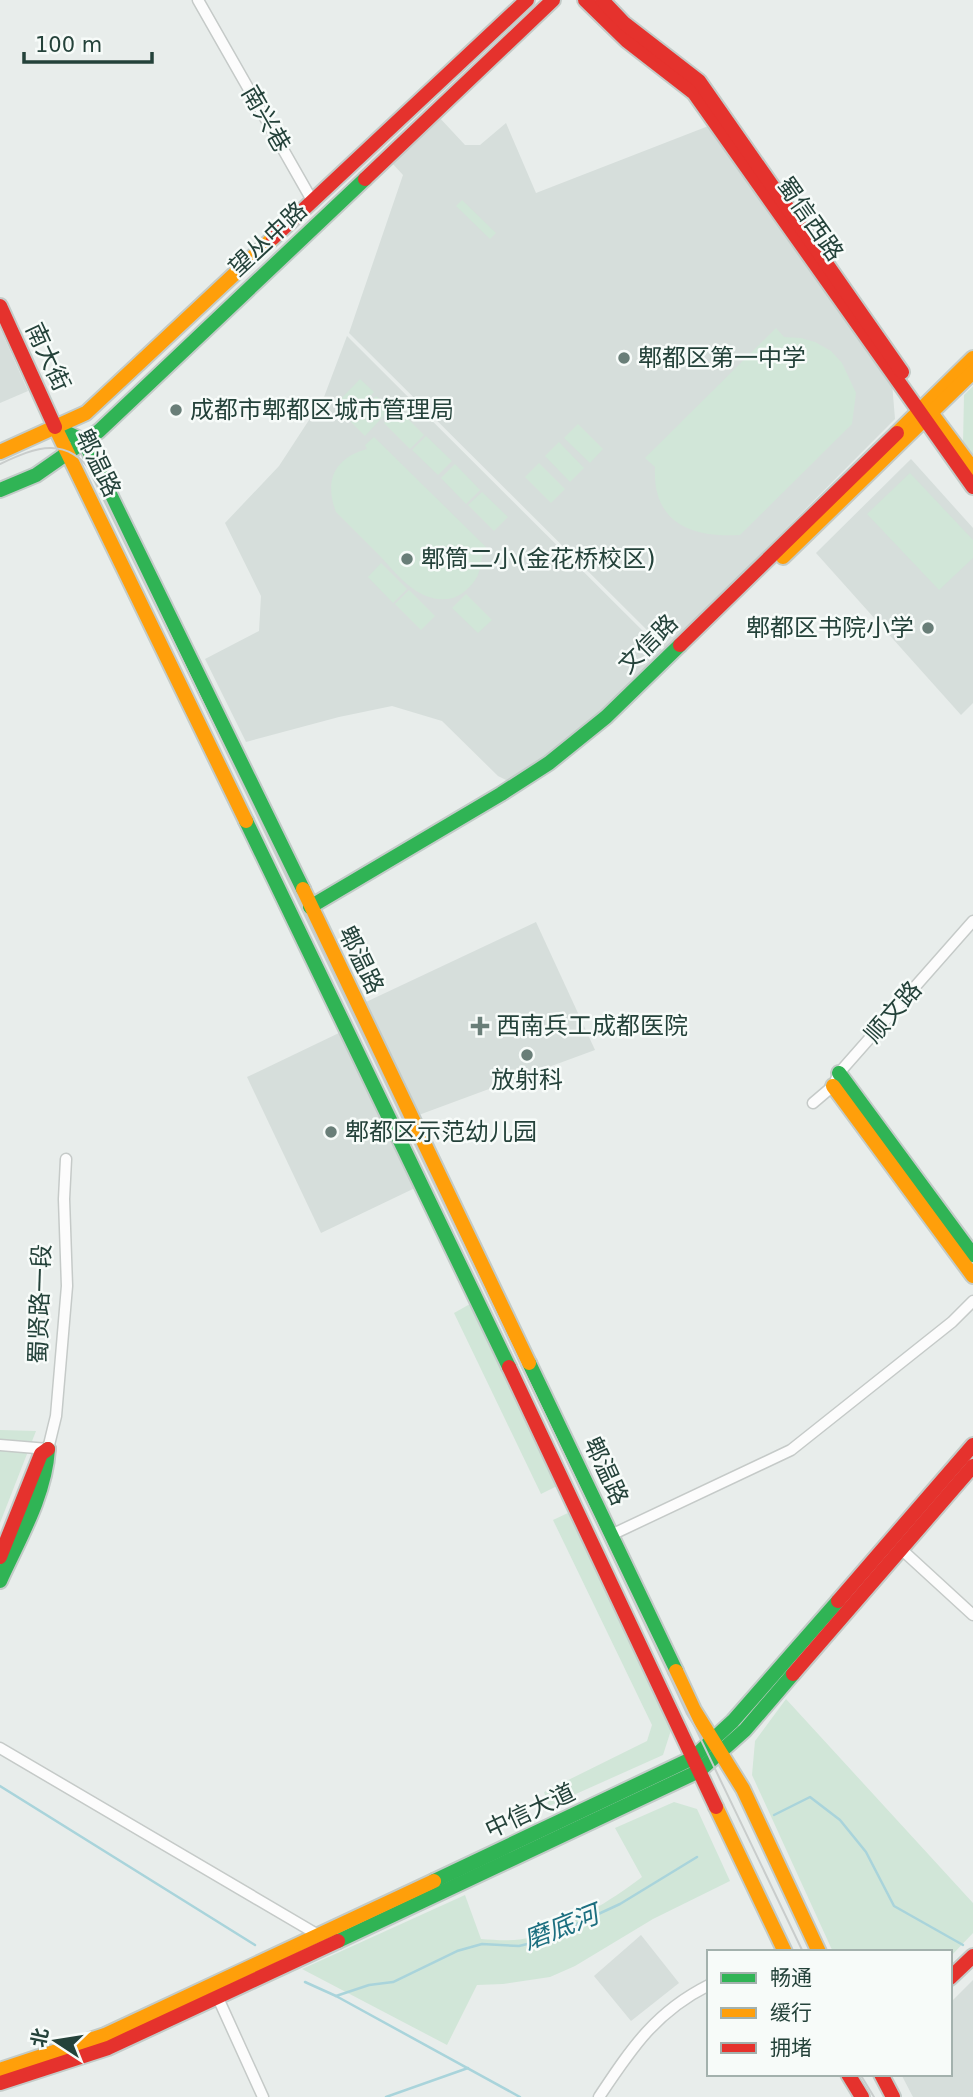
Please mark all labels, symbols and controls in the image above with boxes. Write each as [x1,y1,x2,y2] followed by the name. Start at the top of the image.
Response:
[24,21,152,65] scale bar
[35,33,102,57] text: 100 m
[236,81,296,157] street label: 南兴巷
[771,172,849,266] street label: 蜀信西路
[223,196,313,282] street label: 望丛中路
[20,318,76,396] street label: 南大街
[638,344,806,372] place label: 郫都区第一中学
[616,350,632,366] marker: 郫都区第一中学
[190,396,454,424] place label: 成都市郫都区城市管理局
[168,402,184,418] marker: 成都市郫都区城市管理局
[70,425,126,501] street label: 郫温路
[421,545,656,573] place label: 郫筒二小(金花桥校区)
[399,551,415,567] marker: 郫筒二小(金花桥校区)
[613,609,683,679] street label: 文信路
[746,614,914,642] place label: 郫都区书院小学
[920,620,936,636] marker: 郫都区书院小学
[333,922,389,998] street label: 郫温路
[859,976,927,1048] street label: 顺文路
[496,1012,688,1040] place label: 西南兵工成都医院
[470,1016,490,1036] marker: 西南兵工成都医院
[519,1047,535,1063] marker: 放射科
[491,1066,563,1094] place label: 放射科
[345,1118,537,1146] place label: 郫都区示范幼儿园
[323,1124,339,1140] marker: 郫都区示范幼儿园
[24,1244,56,1364] street label: 蜀贤路一段
[578,1432,634,1510] street label: 郫温路
[481,1778,579,1844] street label: 中信大道
[519,1897,607,1955] water label: 磨底河
[707,1950,952,2076] legend
[770,1966,812,1990] text: 畅通
[770,2001,812,2025] text: 缓行
[21,2006,91,2076] north arrow
[27,2026,52,2049] text: 北
[770,2036,812,2060] text: 拥堵

